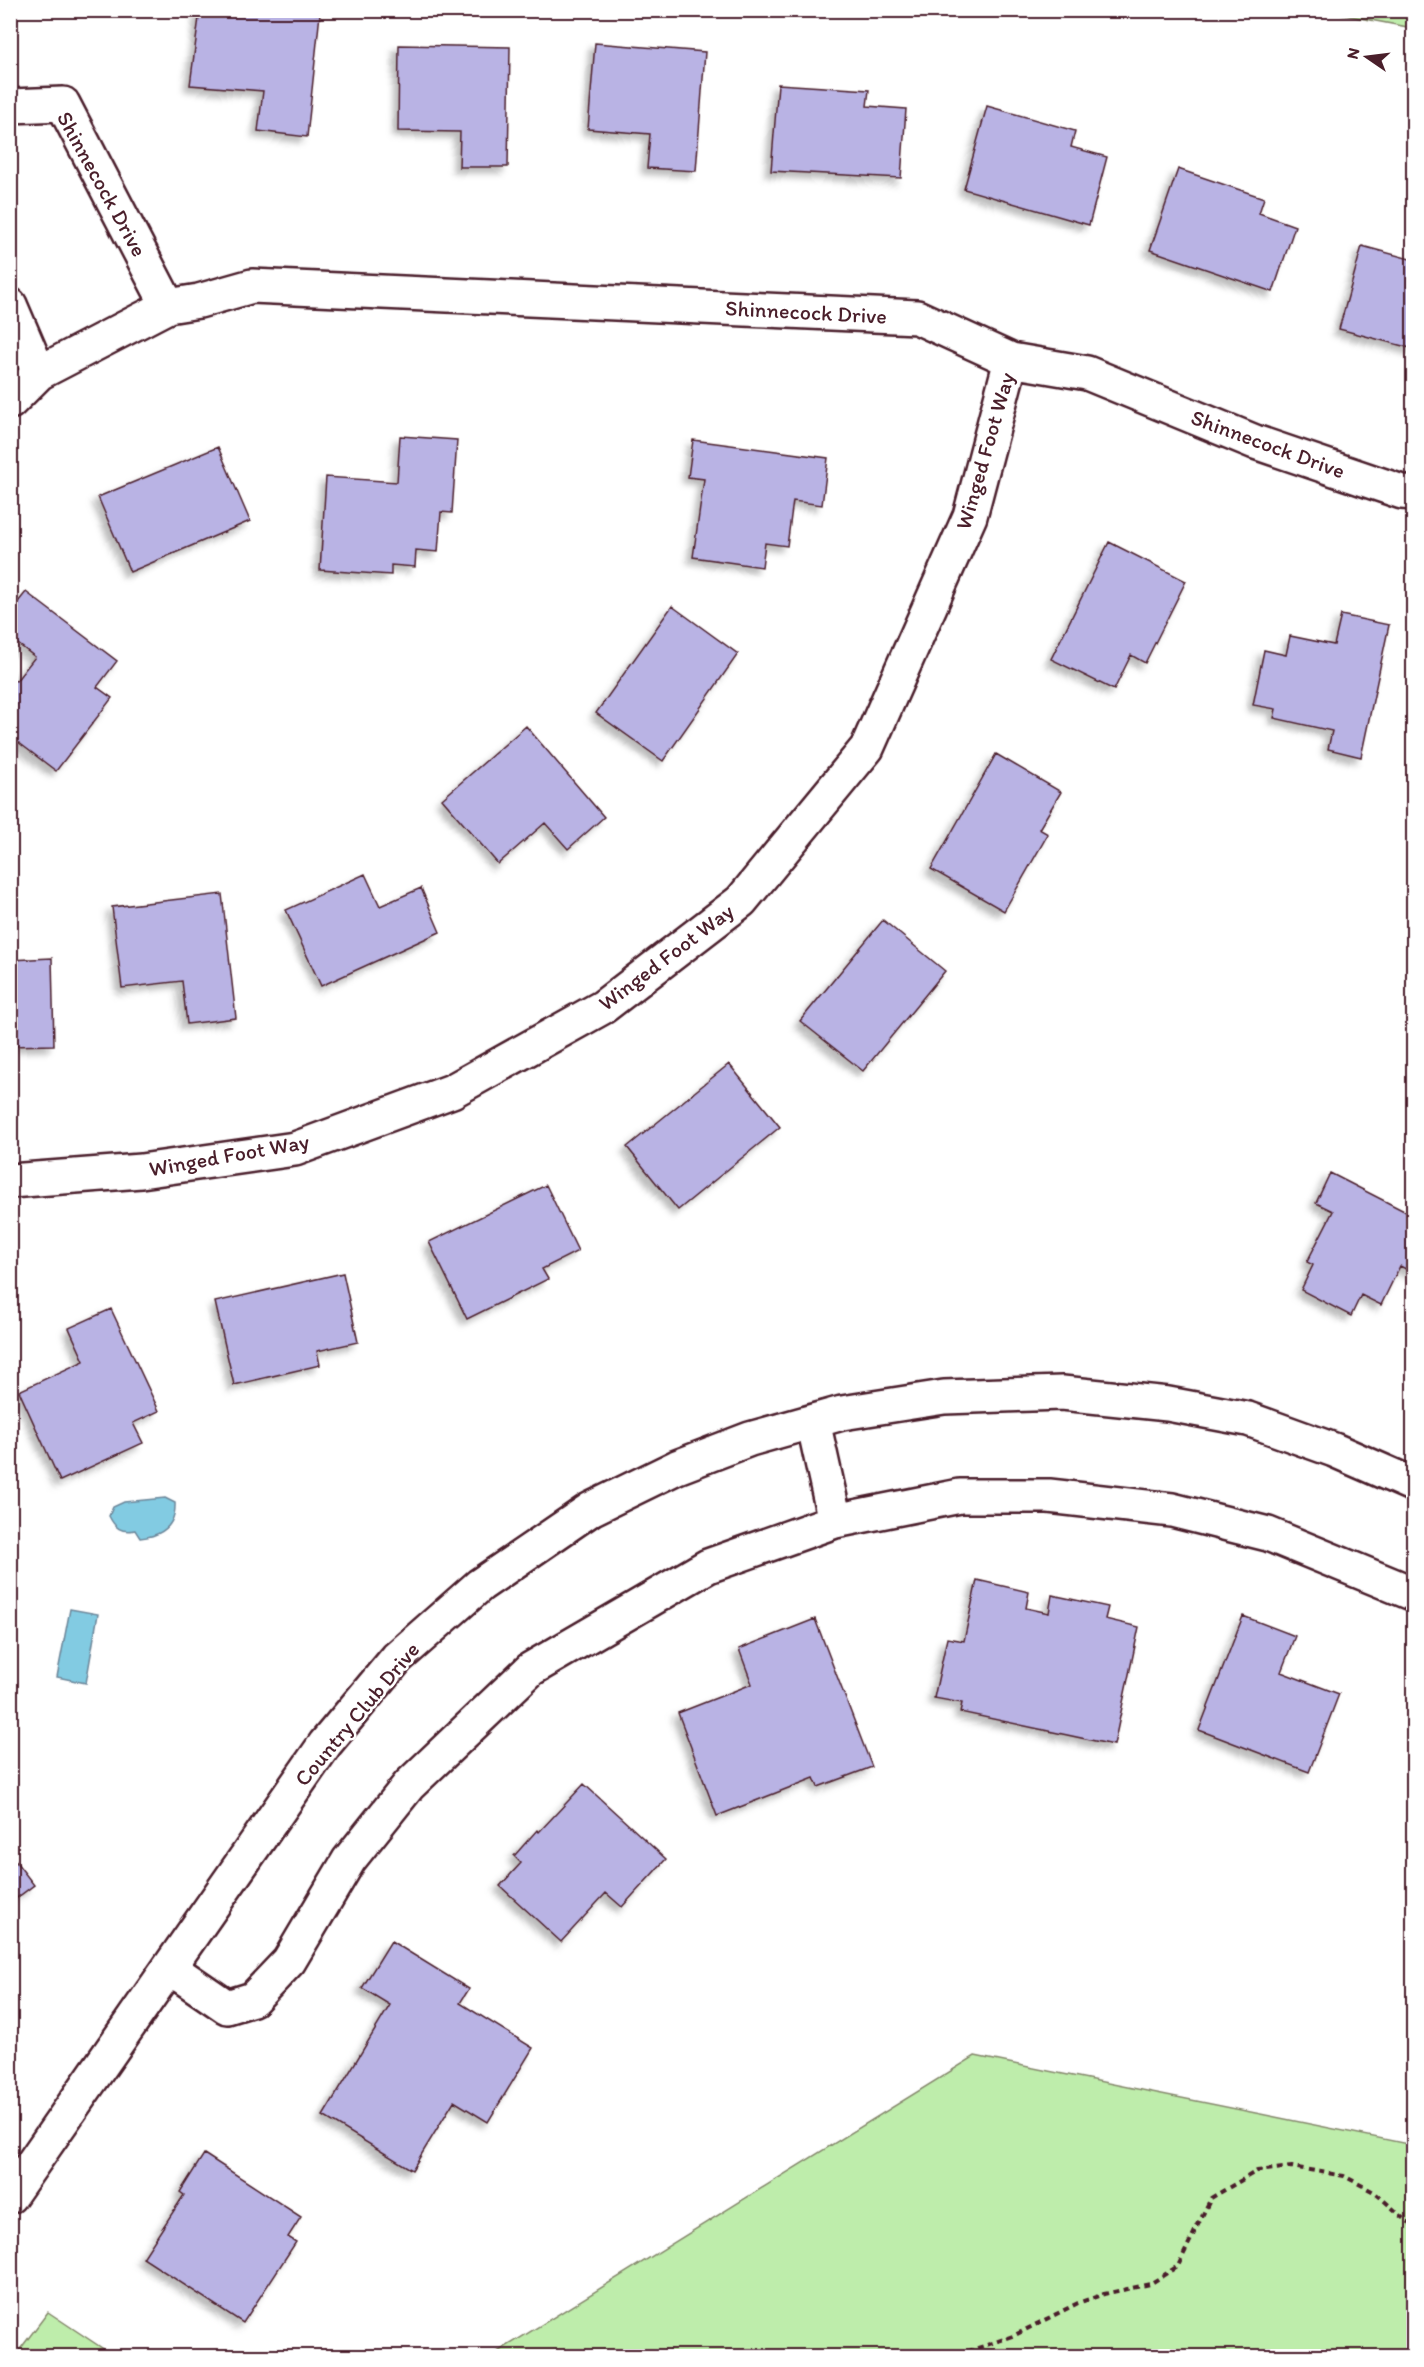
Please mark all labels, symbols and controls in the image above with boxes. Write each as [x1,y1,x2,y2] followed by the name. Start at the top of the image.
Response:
[1337,27,1397,87] north arrow
[1342,46,1363,61] text: N
[51,107,153,261] street label: Shinnecock Drive
[724,294,888,330] street label: Shinnecock Drive
[950,369,1021,533] street label: Winged Foot Way
[1187,404,1349,484] street label: Shinnecock Drive
[593,897,739,1017] street label: Winged Foot Way
[147,1128,312,1182] street label: Winged Foot Way
[289,1636,425,1792] street label: Country Club Drive

